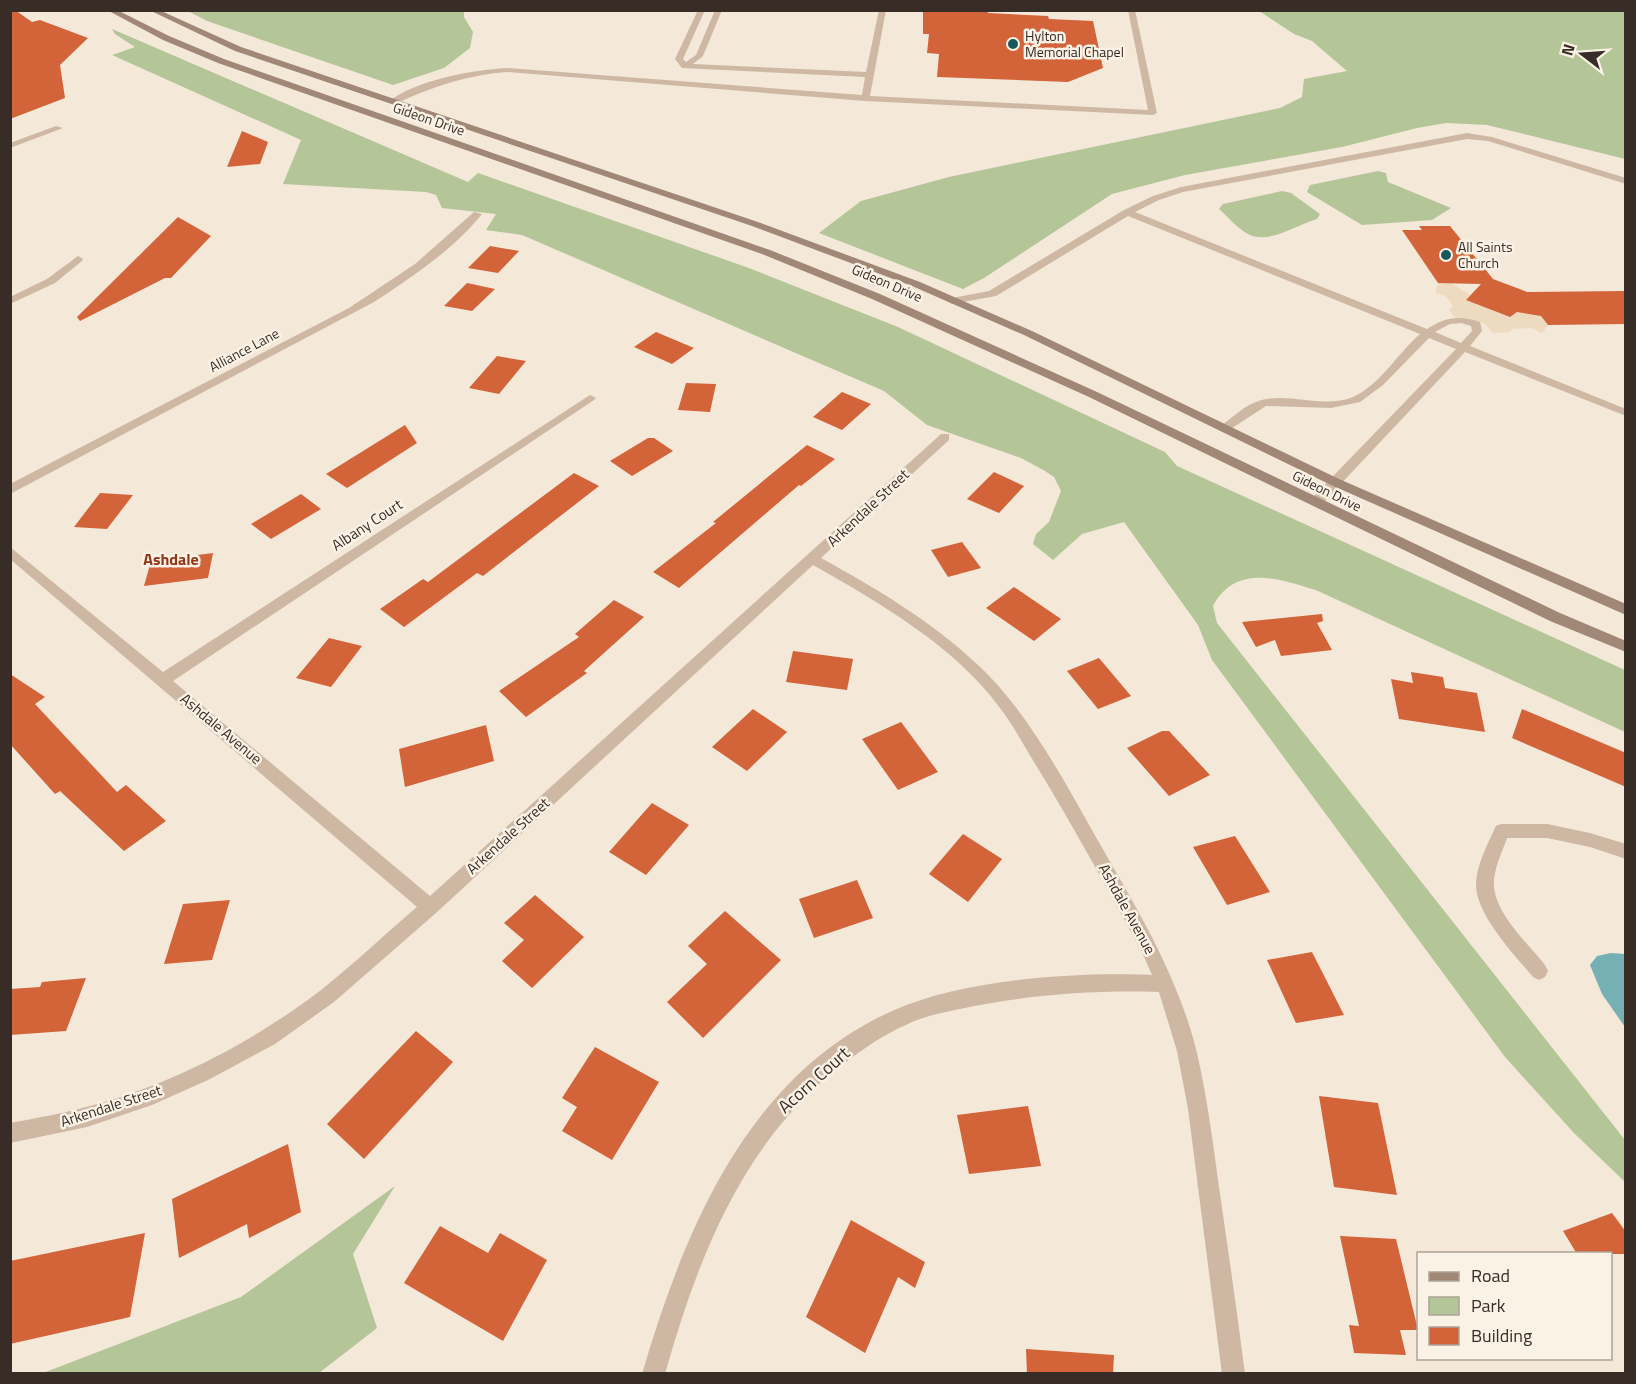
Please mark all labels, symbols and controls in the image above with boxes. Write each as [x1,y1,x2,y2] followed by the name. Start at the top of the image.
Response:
[1552,24,1612,84] north arrow
[1025,25,1124,62] place label: Hylton Memorial Chapel
[1006,37,1020,51] marker: Hylton Memorial Chapel
[1555,41,1581,58] text: N
[390,96,468,141] street label: Gideon Drive
[1458,236,1512,273] place label: All Saints Church
[1439,248,1453,262] marker: All Saints Church
[849,258,926,307] street label: Gideon Drive
[205,322,283,377] street label: Alliance Lane
[821,463,915,552] street label: Arkendale Street
[1289,465,1365,516] street label: Gideon Drive
[327,493,407,556] street label: Albany Court
[143,547,199,571] district label: Ashdale
[175,687,267,770] street label: Ashdale Avenue
[461,791,555,879] street label: Arkendale Street
[1093,859,1162,958] street label: Ashdale Avenue
[772,1039,856,1119] street label: Acorn Court
[57,1078,165,1133] street label: Arkendale Street
[1417,1252,1612,1360] legend
[1471,1262,1510,1289] text: Road
[1471,1292,1506,1319] text: Park
[1471,1322,1532,1349] text: Building

